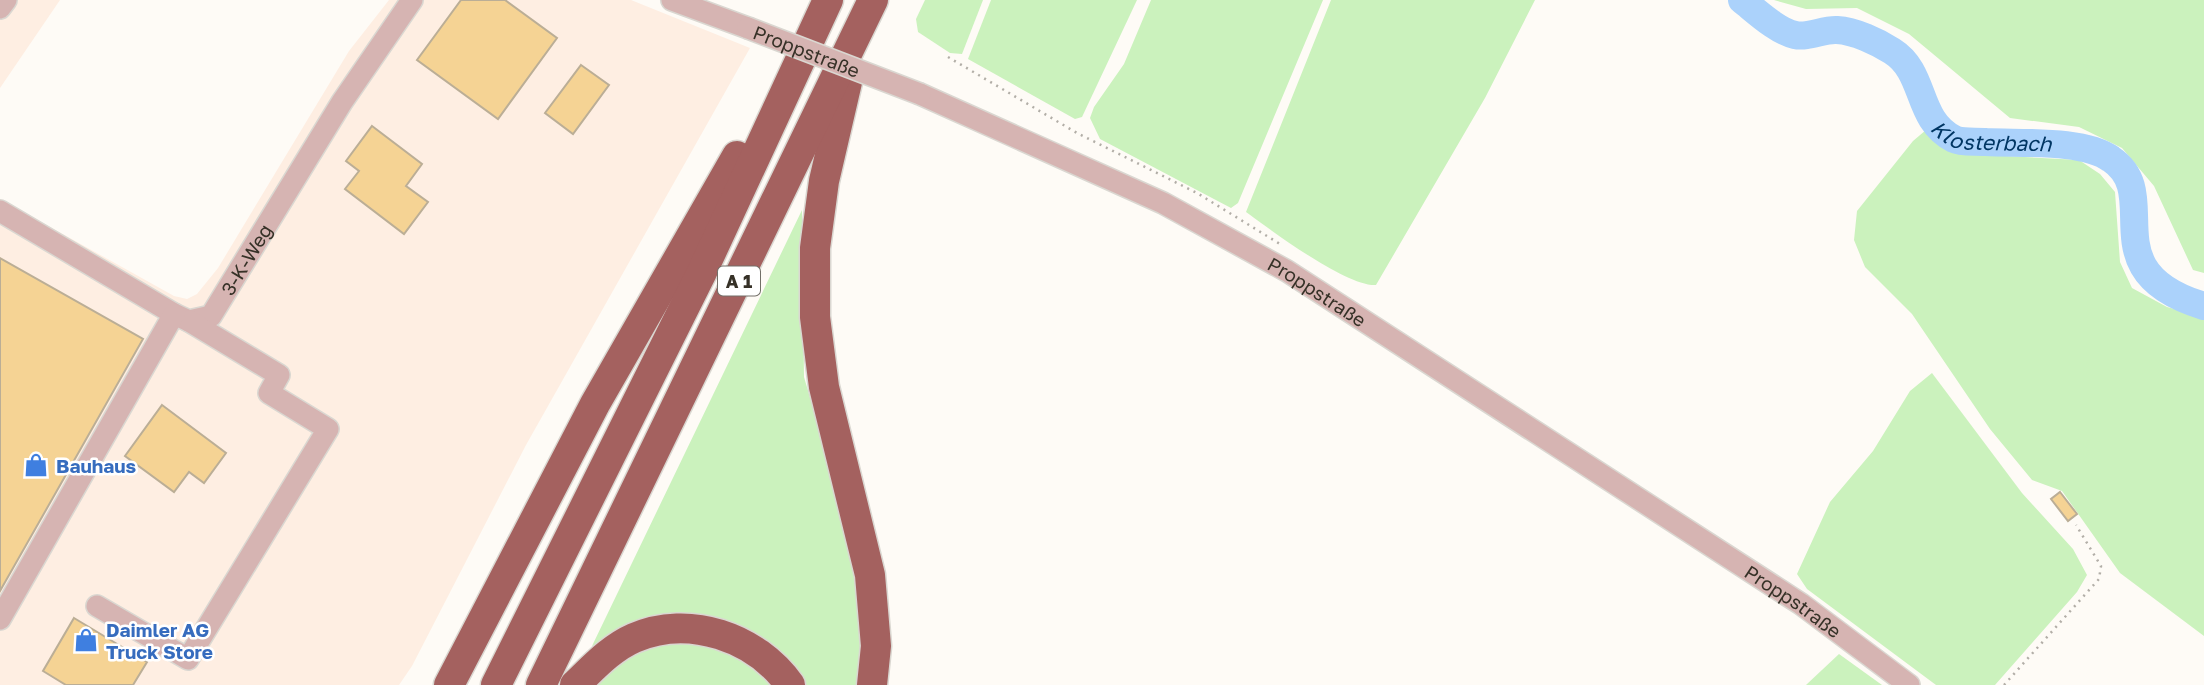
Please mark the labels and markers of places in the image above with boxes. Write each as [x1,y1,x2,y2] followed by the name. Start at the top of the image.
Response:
[22,451,50,479] shop icon: Bauhaus
[56,454,137,477] place label: Bauhaus
[106,618,213,663] place label: Daimler AG Truck Store
[72,626,100,654] shop icon: Daimler AG Truck Store

